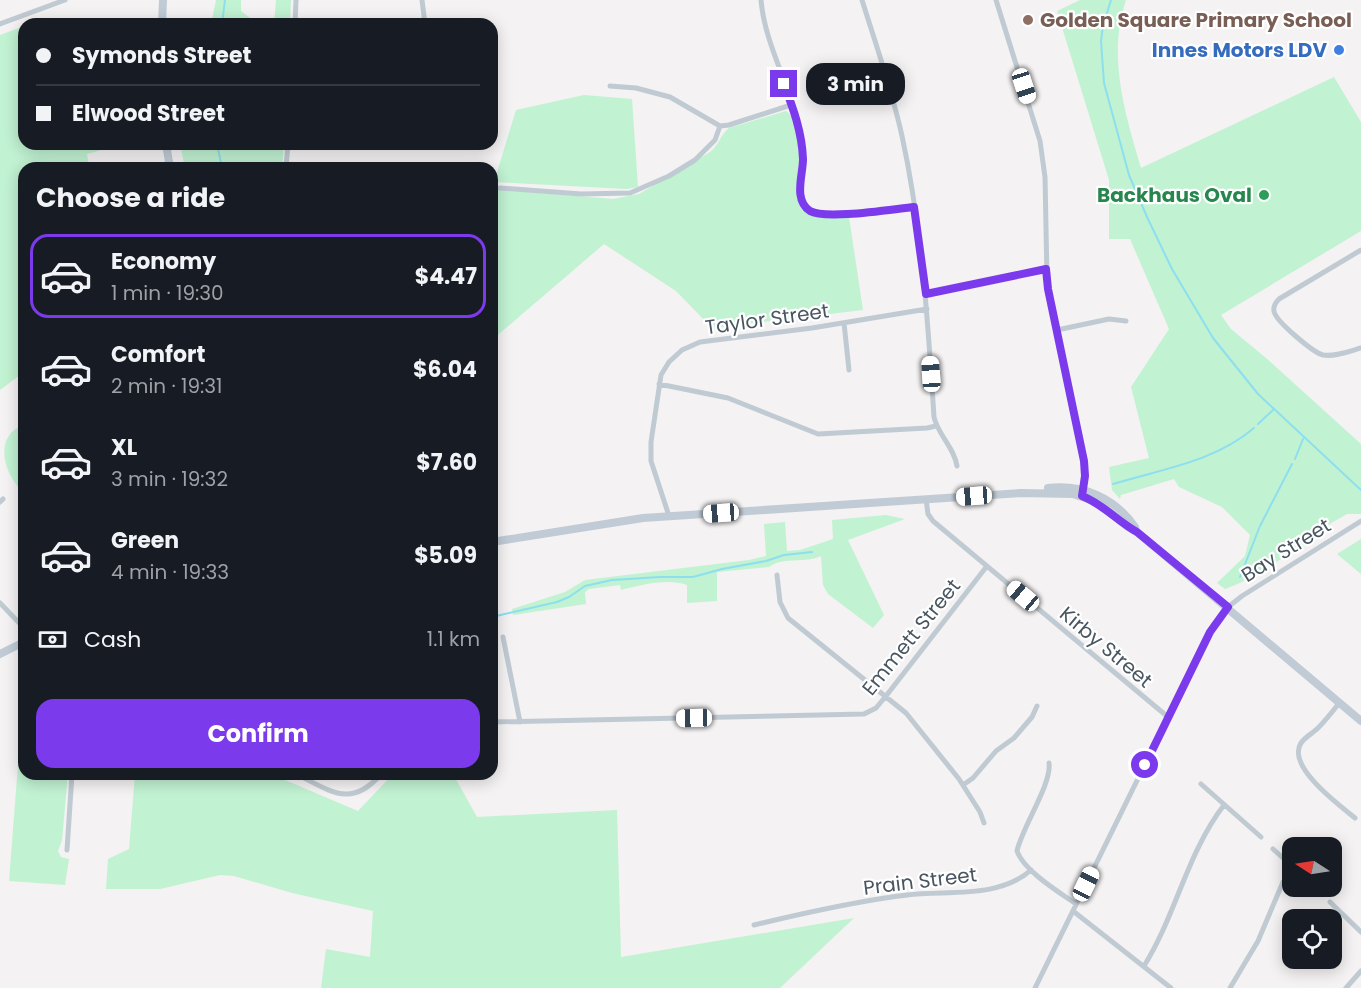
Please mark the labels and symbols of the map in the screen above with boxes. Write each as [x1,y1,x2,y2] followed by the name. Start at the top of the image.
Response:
[1040,6,1352,34] place label: Golden Square Primary School
[1021,13,1035,27] marker: Golden Square Primary School
[1152,36,1327,64] place label: Innes Motors LDV
[1332,43,1346,57] marker: Innes Motors LDV
[805,63,904,105] callout: 3 min
[1010,66,1038,106] car
[770,70,797,97] route end
[1097,181,1252,209] place label: Backhaus Oval
[1257,188,1271,202] marker: Backhaus Oval
[703,296,831,342] street label: Taylor Street
[921,355,941,393] car
[955,486,993,506] car
[702,503,740,523] car
[1236,511,1336,589] street label: Bay Street
[855,573,967,701] street label: Emmett Street
[1003,578,1043,614] car
[1054,600,1158,694] street label: Kirby Street
[676,709,712,727] car
[1131,751,1158,778] route start
[1282,837,1342,897] north arrow
[862,860,978,902] street label: Prain Street
[1070,864,1102,904] car

